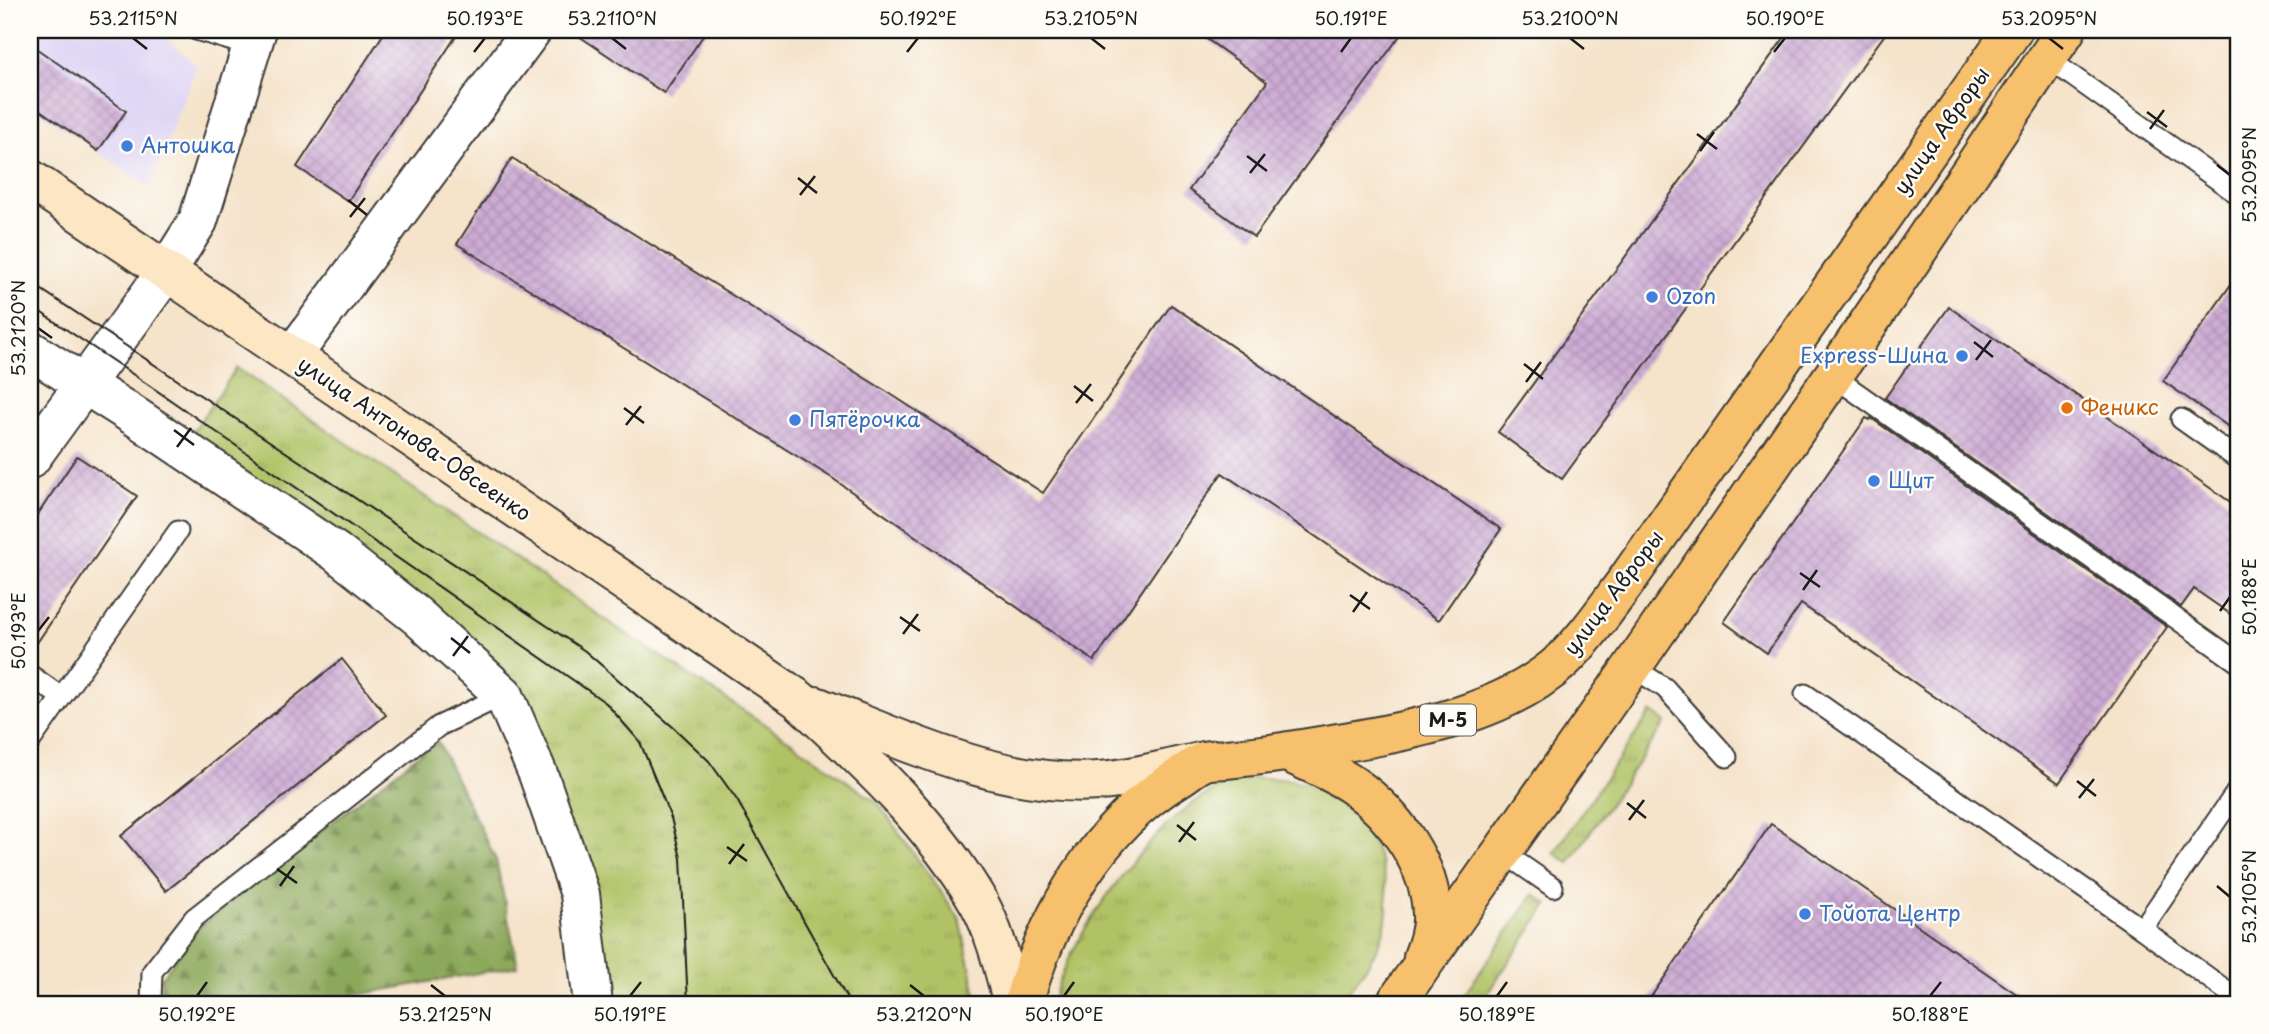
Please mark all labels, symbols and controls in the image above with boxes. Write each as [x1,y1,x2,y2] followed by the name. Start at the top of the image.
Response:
[88,4,178,31] text: 53.2115°N
[446,4,524,31] text: 50.193°E
[567,4,657,31] text: 53.2110°N
[879,4,957,31] text: 50.192°E
[1044,4,1138,31] text: 53.2105°N
[1314,4,1388,31] text: 50.191°E
[1521,4,1619,31] text: 53.2100°N
[1745,4,1825,31] text: 50.190°E
[2001,4,2097,31] text: 53.2095°N
[1884,59,1996,200] street label: улица Авроры
[2235,127,2262,223] text: 53.2095°N
[141,128,236,160] place label: Антошка
[119,138,135,154] marker: Антошка
[1666,279,1716,311] place label: Ozon
[4,280,31,376] text: 53.2120°N
[1644,289,1660,305] marker: Ozon
[1800,338,1949,370] place label: Express-Шина
[292,347,538,528] street label: улица Антонова-Овсеенко
[1954,348,1970,364] marker: Express-Шина
[2081,390,2159,422] place label: Феникс
[2059,400,2075,416] marker: Феникс
[809,402,921,434] place label: Пятёрочка
[787,412,803,428] marker: Пятёрочка
[1888,463,1935,495] place label: Щит
[1866,473,1882,489] marker: Щит
[1555,522,1670,661] street label: улица Авроры
[2235,558,2262,636] text: 50.188°E
[4,592,31,670] text: 50.193°E
[1420,705,1476,736] road number: М-5
[2235,850,2262,944] text: 53.2105°N
[1819,896,1961,928] place label: Тойота Центр
[1797,906,1813,922] marker: Тойота Центр
[158,1000,236,1027] text: 50.192°E
[398,1000,492,1027] text: 53.2125°N
[593,1000,667,1027] text: 50.191°E
[876,1000,972,1027] text: 53.2120°N
[1024,1000,1104,1027] text: 50.190°E
[1458,1000,1536,1027] text: 50.189°E
[1891,1000,1969,1027] text: 50.188°E

